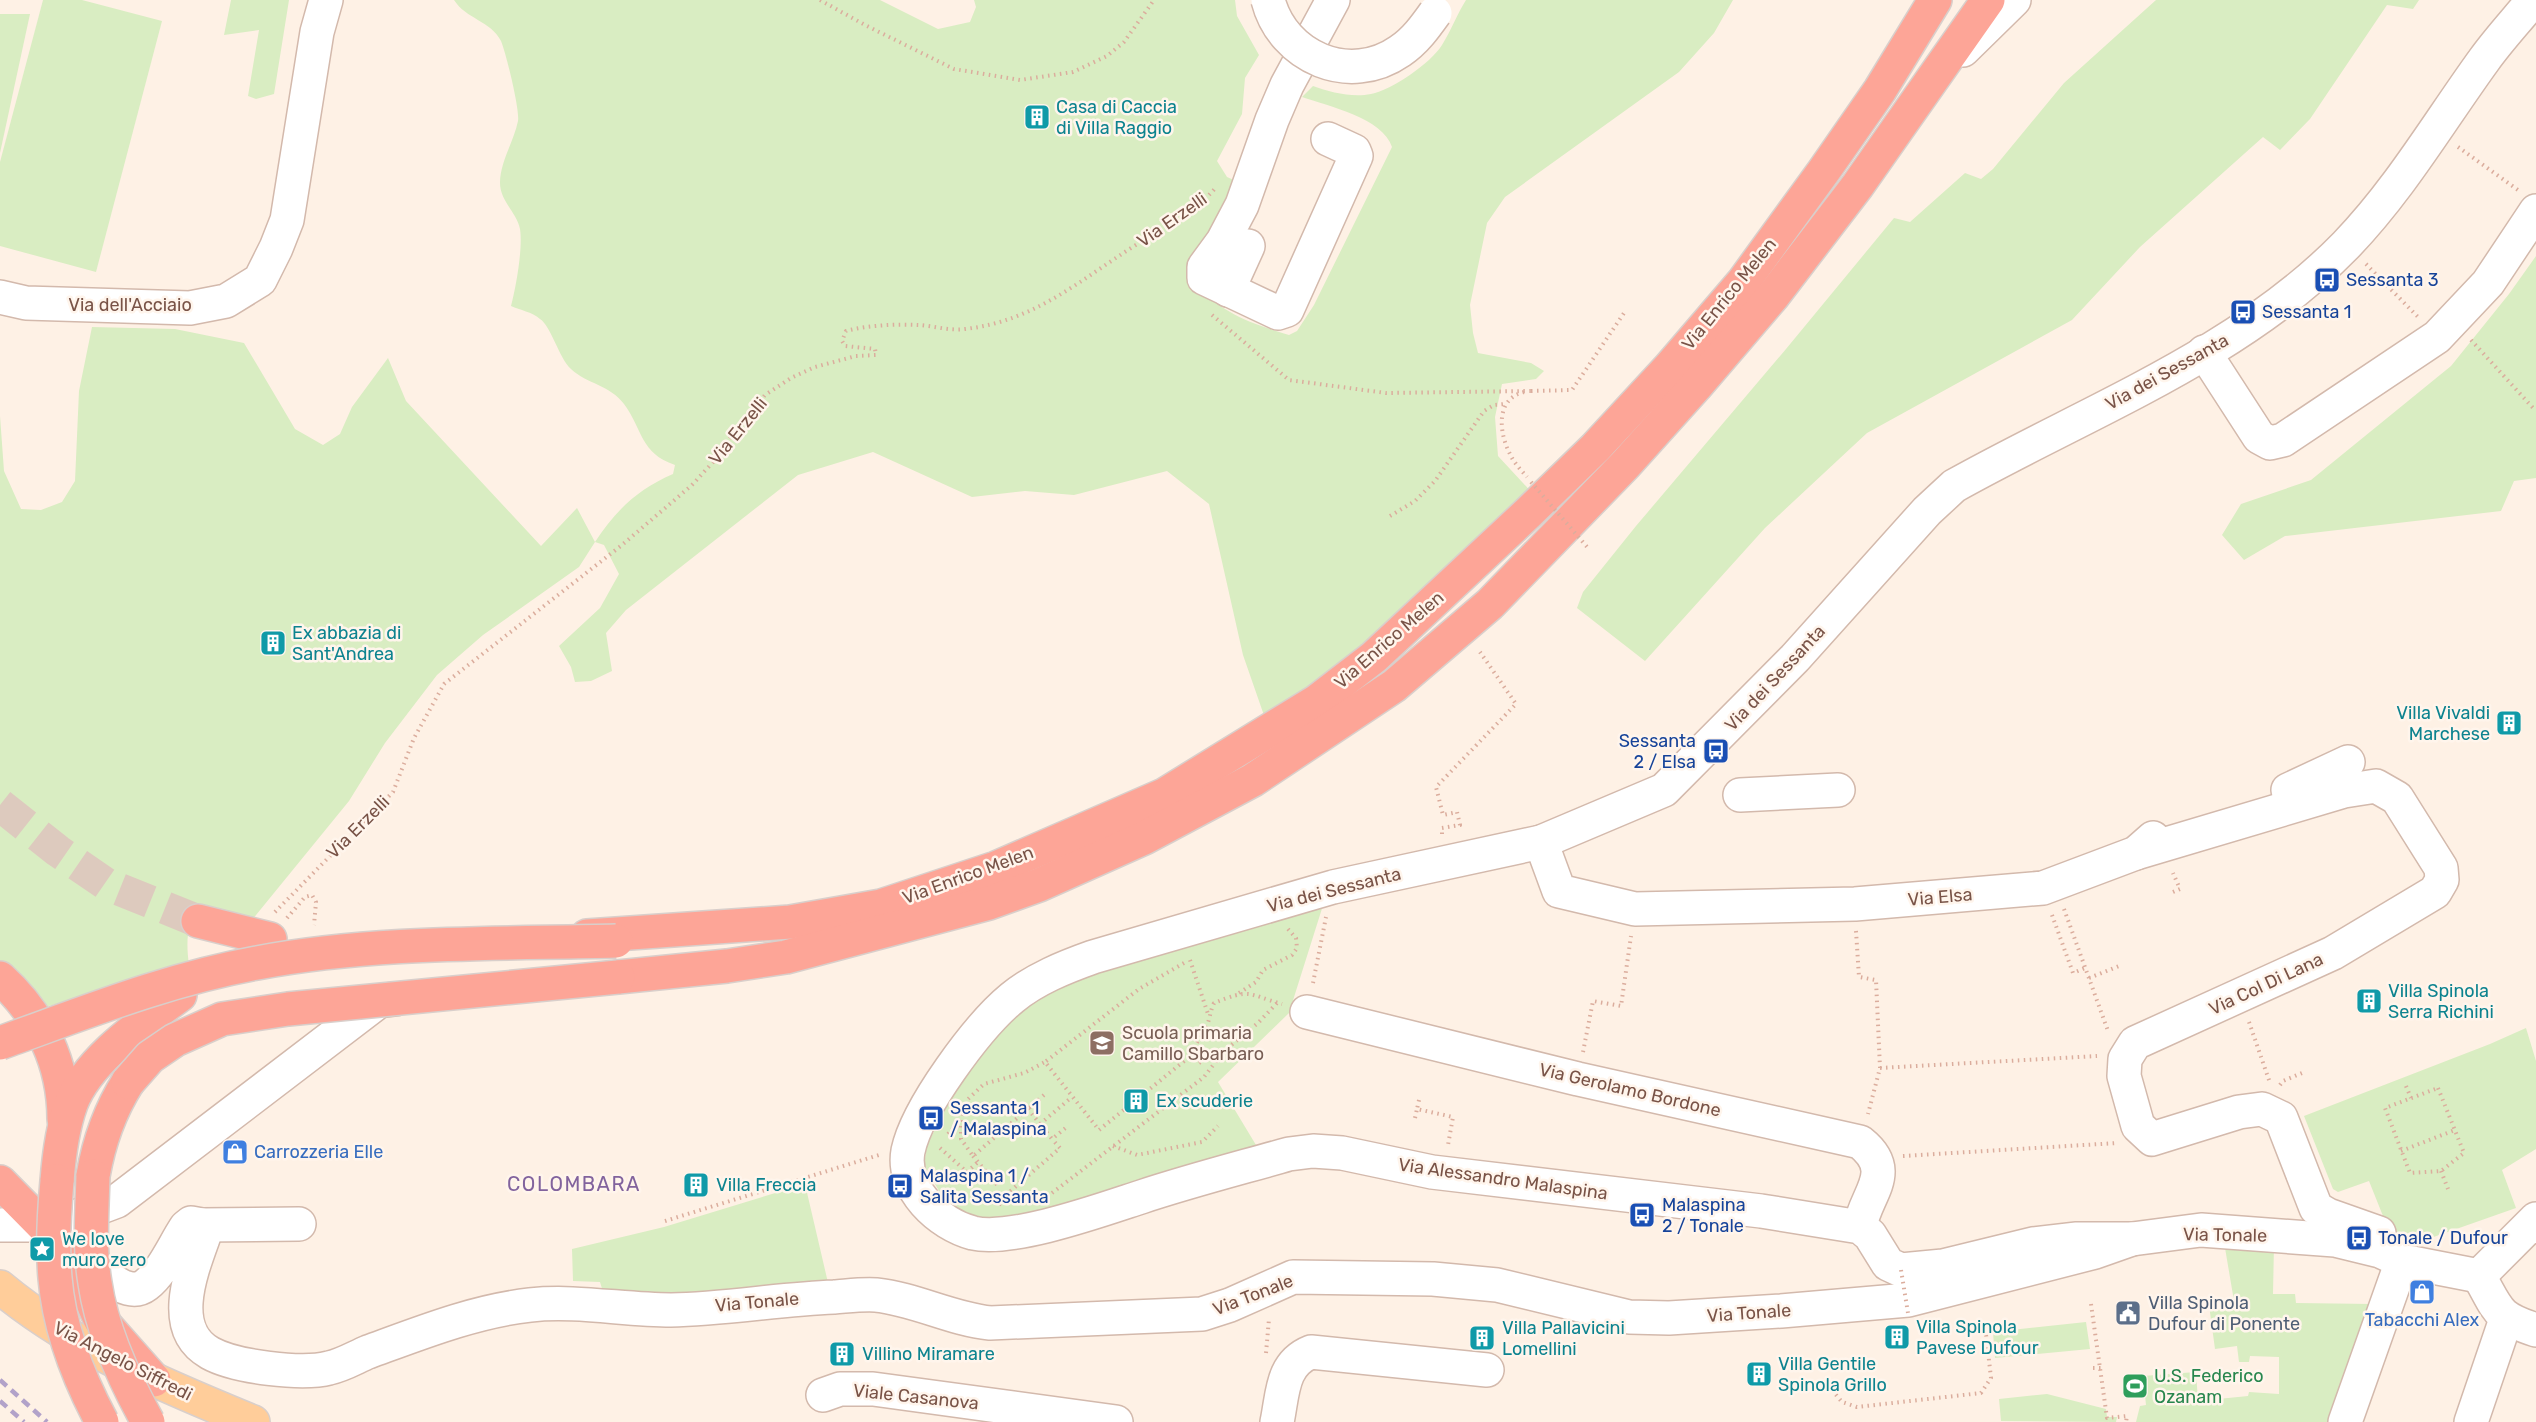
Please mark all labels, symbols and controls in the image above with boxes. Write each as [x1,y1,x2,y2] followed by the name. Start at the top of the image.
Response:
[1056,96,1177,139] place label: Casa di Caccia di Villa Raggio
[1022,102,1052,132] building icon: Casa di Caccia di Villa Raggio
[1133,188,1211,252] street label: Via Erzelli
[1677,234,1781,354] street label: Via Enrico Melen
[2312,265,2342,295] bus stop icon: Sessanta 3
[2346,269,2439,291] place label: Sessanta 3
[68,294,192,316] street label: Via dell'Acciaio
[2228,297,2258,327] bus stop icon: Sessanta 1
[2262,301,2351,323] place label: Sessanta 1
[2102,329,2232,415] street label: Via dei Sessanta
[704,393,772,469] street label: Via Erzelli
[1330,586,1448,694] street label: Via Enrico Melen
[1720,620,1830,736] street label: Via dei Sessanta
[292,622,401,665] place label: Ex abbazia di Sant'Andrea
[258,628,288,658] building icon: Ex abbazia di Sant'Andrea
[2396,702,2490,745] place label: Villa Vivaldi Marchese
[2494,708,2524,738] building icon: Villa Vivaldi Marchese
[1619,730,1696,773] place label: Sessanta 2 / Elsa
[1701,736,1731,766] bus stop icon: Sessanta 2 / Elsa
[322,791,394,863] street label: Via Erzelli
[899,841,1037,909] street label: Via Enrico Melen
[1265,863,1403,917] street label: Via dei Sessanta
[1907,883,1973,911] street label: Via Elsa
[2205,948,2327,1020] street label: Via Col Di Lana
[2388,980,2494,1023] place label: Villa Spinola Serra Richini
[2354,986,2384,1016] building icon: Villa Spinola Serra Richini
[1122,1022,1264,1065] place label: Scuola primaria Camillo Sbarbaro
[1087,1028,1117,1058] school or university icon: Scuola primaria Camillo Sbarbaro
[1537,1058,1723,1122] street label: Via Gerolamo Bordone
[1121,1086,1151,1116] building icon: Ex scuderie
[1156,1090,1253,1112] place label: Ex scuderie
[950,1097,1047,1140] place label: Sessanta 1 / Malaspina
[916,1103,946,1133] bus stop icon: Sessanta 1 / Malaspina
[220,1137,250,1167] shop icon: Carrozzeria Elle
[254,1141,383,1163] place label: Carrozzeria Elle
[1397,1153,1609,1205] street label: Via Alessandro Malaspina
[920,1165,1049,1208] place label: Malaspina 1 / Salita Sessanta
[681,1170,711,1200] building icon: Villa Freccia
[885,1171,915,1201] bus stop icon: Malaspina 1 / Salita Sessanta
[507,1172,641,1196] district label: COLOMBARA
[716,1174,816,1196] place label: Villa Freccia
[1662,1194,1746,1237] place label: Malaspina 2 / Tonale
[1627,1200,1657,1230] bus stop icon: Malaspina 2 / Tonale
[2183,1223,2267,1247] street label: Via Tonale
[2344,1223,2374,1253] bus stop icon: Tonale / Dufour
[2378,1227,2508,1249] place label: Tonale / Dufour
[62,1228,146,1271] place label: We love muro zero
[27,1234,57,1264] place icon: We love muro zero
[1210,1270,1296,1320] street label: Via Tonale
[2407,1277,2437,1307] shop icon: Tabacchi Alex
[714,1287,800,1317] street label: Via Tonale
[2148,1292,2300,1335] place label: Villa Spinola Dufour di Ponente
[2113,1298,2143,1328] public building icon: Villa Spinola Dufour di Ponente
[1706,1299,1792,1327] street label: Via Tonale
[2365,1309,2480,1331] place label: Tabacchi Alex
[1916,1316,2039,1359] place label: Villa Spinola Pavese Dufour
[50,1317,196,1405] street label: Via Angelo Siffredi
[1502,1317,1625,1360] place label: Villa Pallavicini Lomellini
[1882,1322,1912,1352] building icon: Villa Spinola Pavese Dufour
[1467,1323,1497,1353] building icon: Villa Pallavicini Lomellini
[827,1339,857,1369] building icon: Villino Miramare
[862,1343,995,1365] place label: Villino Miramare
[1778,1353,1887,1396] place label: Villa Gentile Spinola Grillo
[1744,1359,1774,1389] building icon: Villa Gentile Spinola Grillo
[2154,1365,2263,1408] place label: U.S. Federico Ozanam
[2120,1371,2150,1401] sports icon: U.S. Federico Ozanam
[852,1379,980,1415] street label: Viale Casanova

